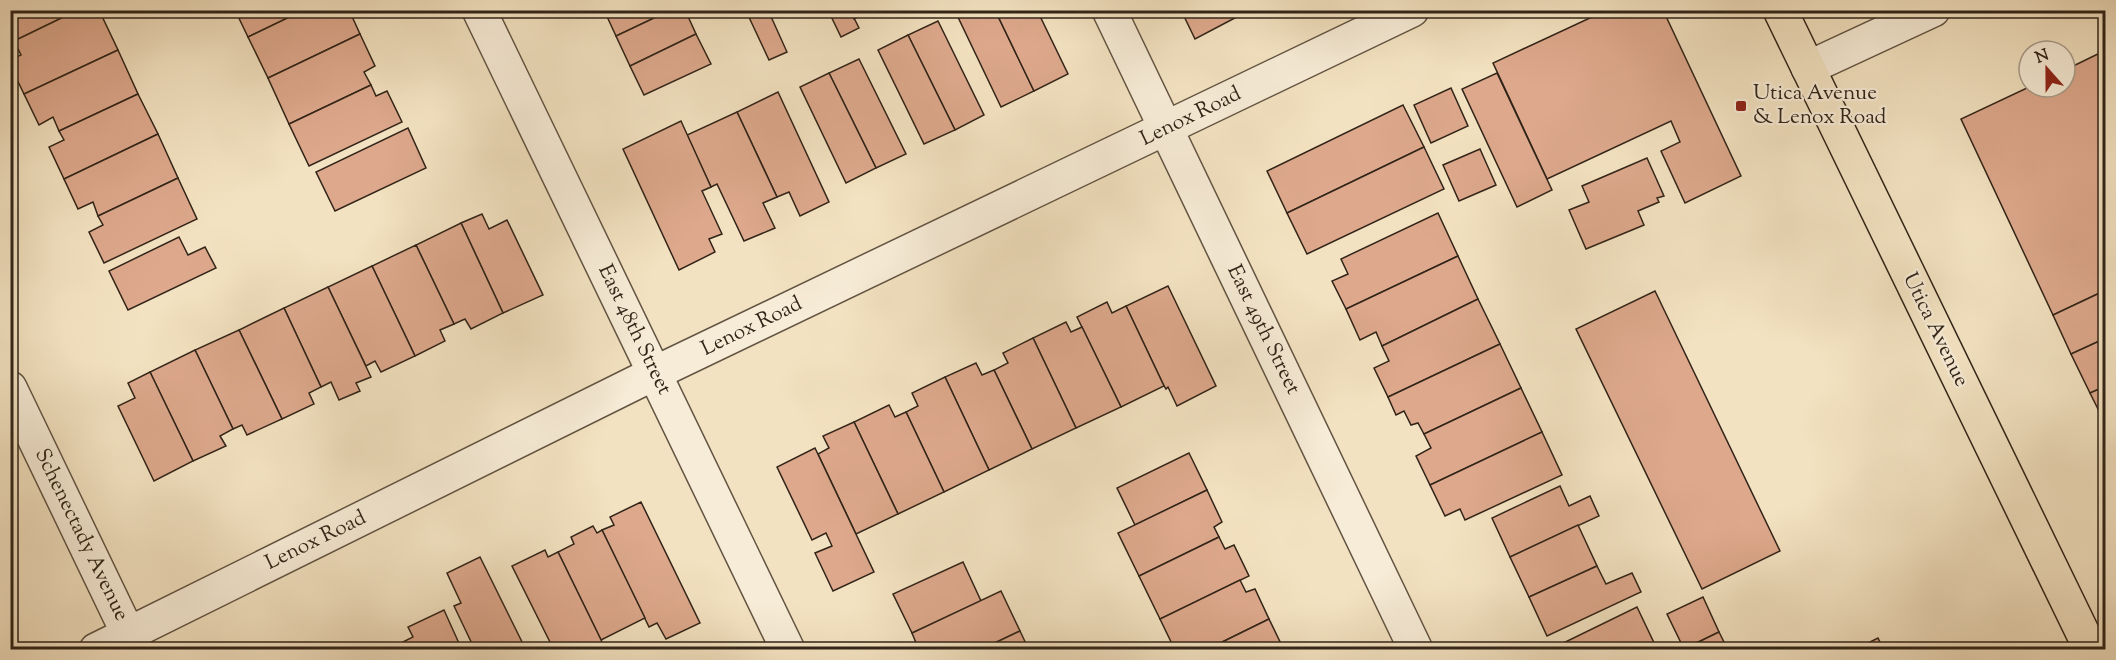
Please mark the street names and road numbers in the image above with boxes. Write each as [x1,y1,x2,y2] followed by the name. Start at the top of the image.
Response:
[1135,80,1247,154] street label: Lenox Road
[589,260,679,400] street label: East 48th Street
[1219,260,1307,400] street label: East 49th Street
[1894,268,1976,392] street label: Utica Avenue
[696,290,808,364] street label: Lenox Road
[26,444,136,626] street label: Schenectady Avenue
[260,504,372,578] street label: Lenox Road

